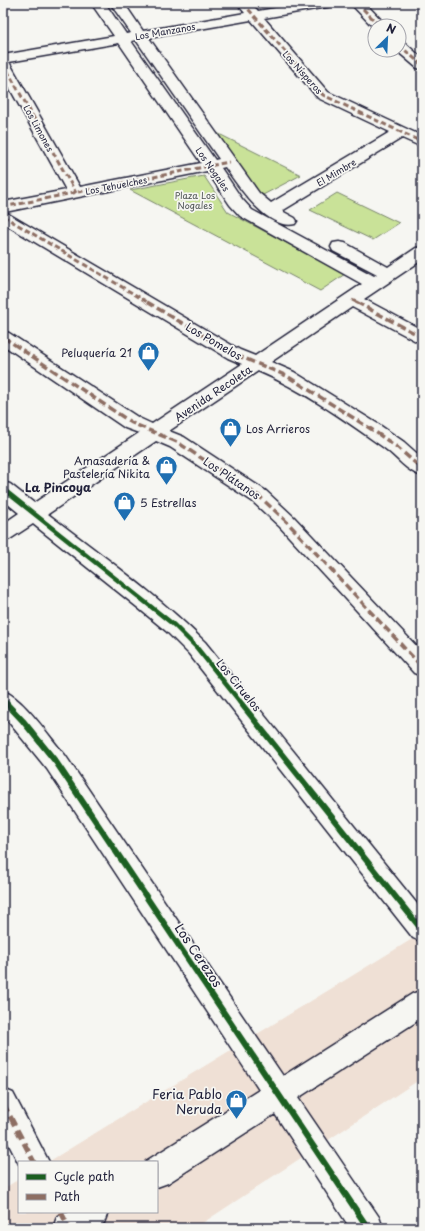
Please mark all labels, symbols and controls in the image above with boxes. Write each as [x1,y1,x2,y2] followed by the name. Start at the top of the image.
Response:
[367,18,407,58] north arrow
[134,19,196,43] street label: Los Manzanos
[384,19,399,38] text: N
[280,47,326,97] street label: Los Nísperos
[20,102,58,154] street label: Los Limones
[193,144,233,194] street label: Los Nogales
[313,155,359,189] street label: El Mimbre
[84,172,148,198] street label: Los Tehuelches
[175,188,215,212] park label: Plaza Los Nogales
[183,318,245,364] street label: Los Pomelos
[135,339,161,372] shop icon: Peluquería 21
[61,344,132,361] place label: Peluquería 21
[171,361,255,425] street label: Avenida Recoleta
[217,415,243,448] shop icon: Los Arrieros
[246,420,310,437] place label: Los Arrieros
[63,452,150,482] place label: Amasadería & Pastelería Nikita
[153,453,179,486] shop icon: Amasadería & Pastelería Nikita
[200,453,264,503] street label: Los Plátanos
[25,478,91,496] district label: La Pincoya
[111,489,137,522] shop icon: 5 Estrellas
[140,494,196,511] place label: 5 Estrellas
[213,655,265,715] street label: Los Ciruelos
[171,919,227,991] street label: Los Cerezos
[152,1084,222,1118] place label: Feria Pablo Neruda
[224,1087,250,1120] shop icon: Feria Pablo Neruda
[18,1161,158,1213] legend
[54,1167,115,1185] text: Cycle path
[54,1187,80,1205] text: Path

